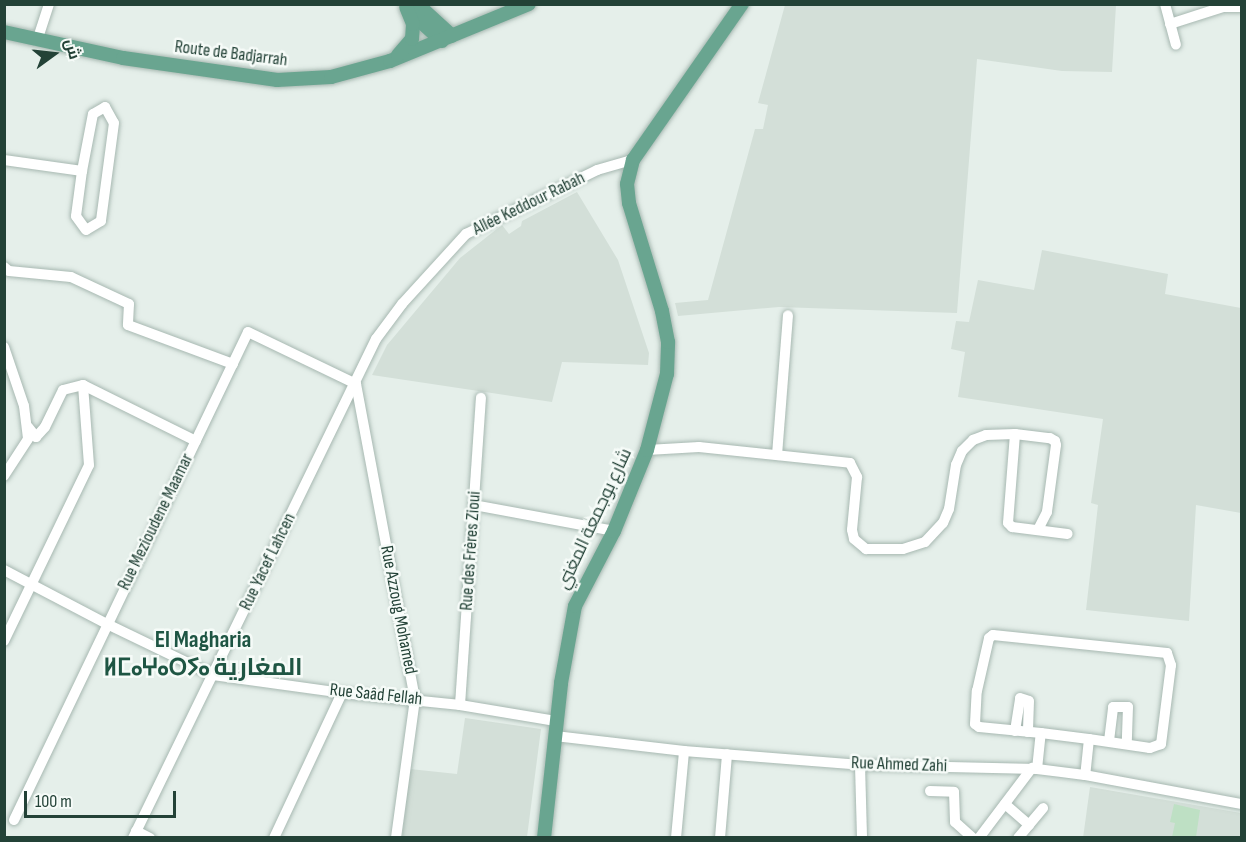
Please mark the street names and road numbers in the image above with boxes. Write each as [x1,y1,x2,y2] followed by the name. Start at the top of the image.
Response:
[173,36,289,72] street label: Route de Badjarrah
[469,168,589,240] street label: Allée Keddour Rabah
[553,445,637,593] street label: شارع بوجمعة المغني
[114,450,198,594] street label: Rue Mezioudene Maamar
[456,491,486,611] street label: Rue des Frères Zioui
[235,510,301,614] street label: Rue Yacef Lahcen
[375,544,421,676] street label: Rue Azzoug Mohamed
[329,679,423,711] street label: Rue Saâd Fellah
[851,753,947,777] street label: Rue Ahmed Zahi

